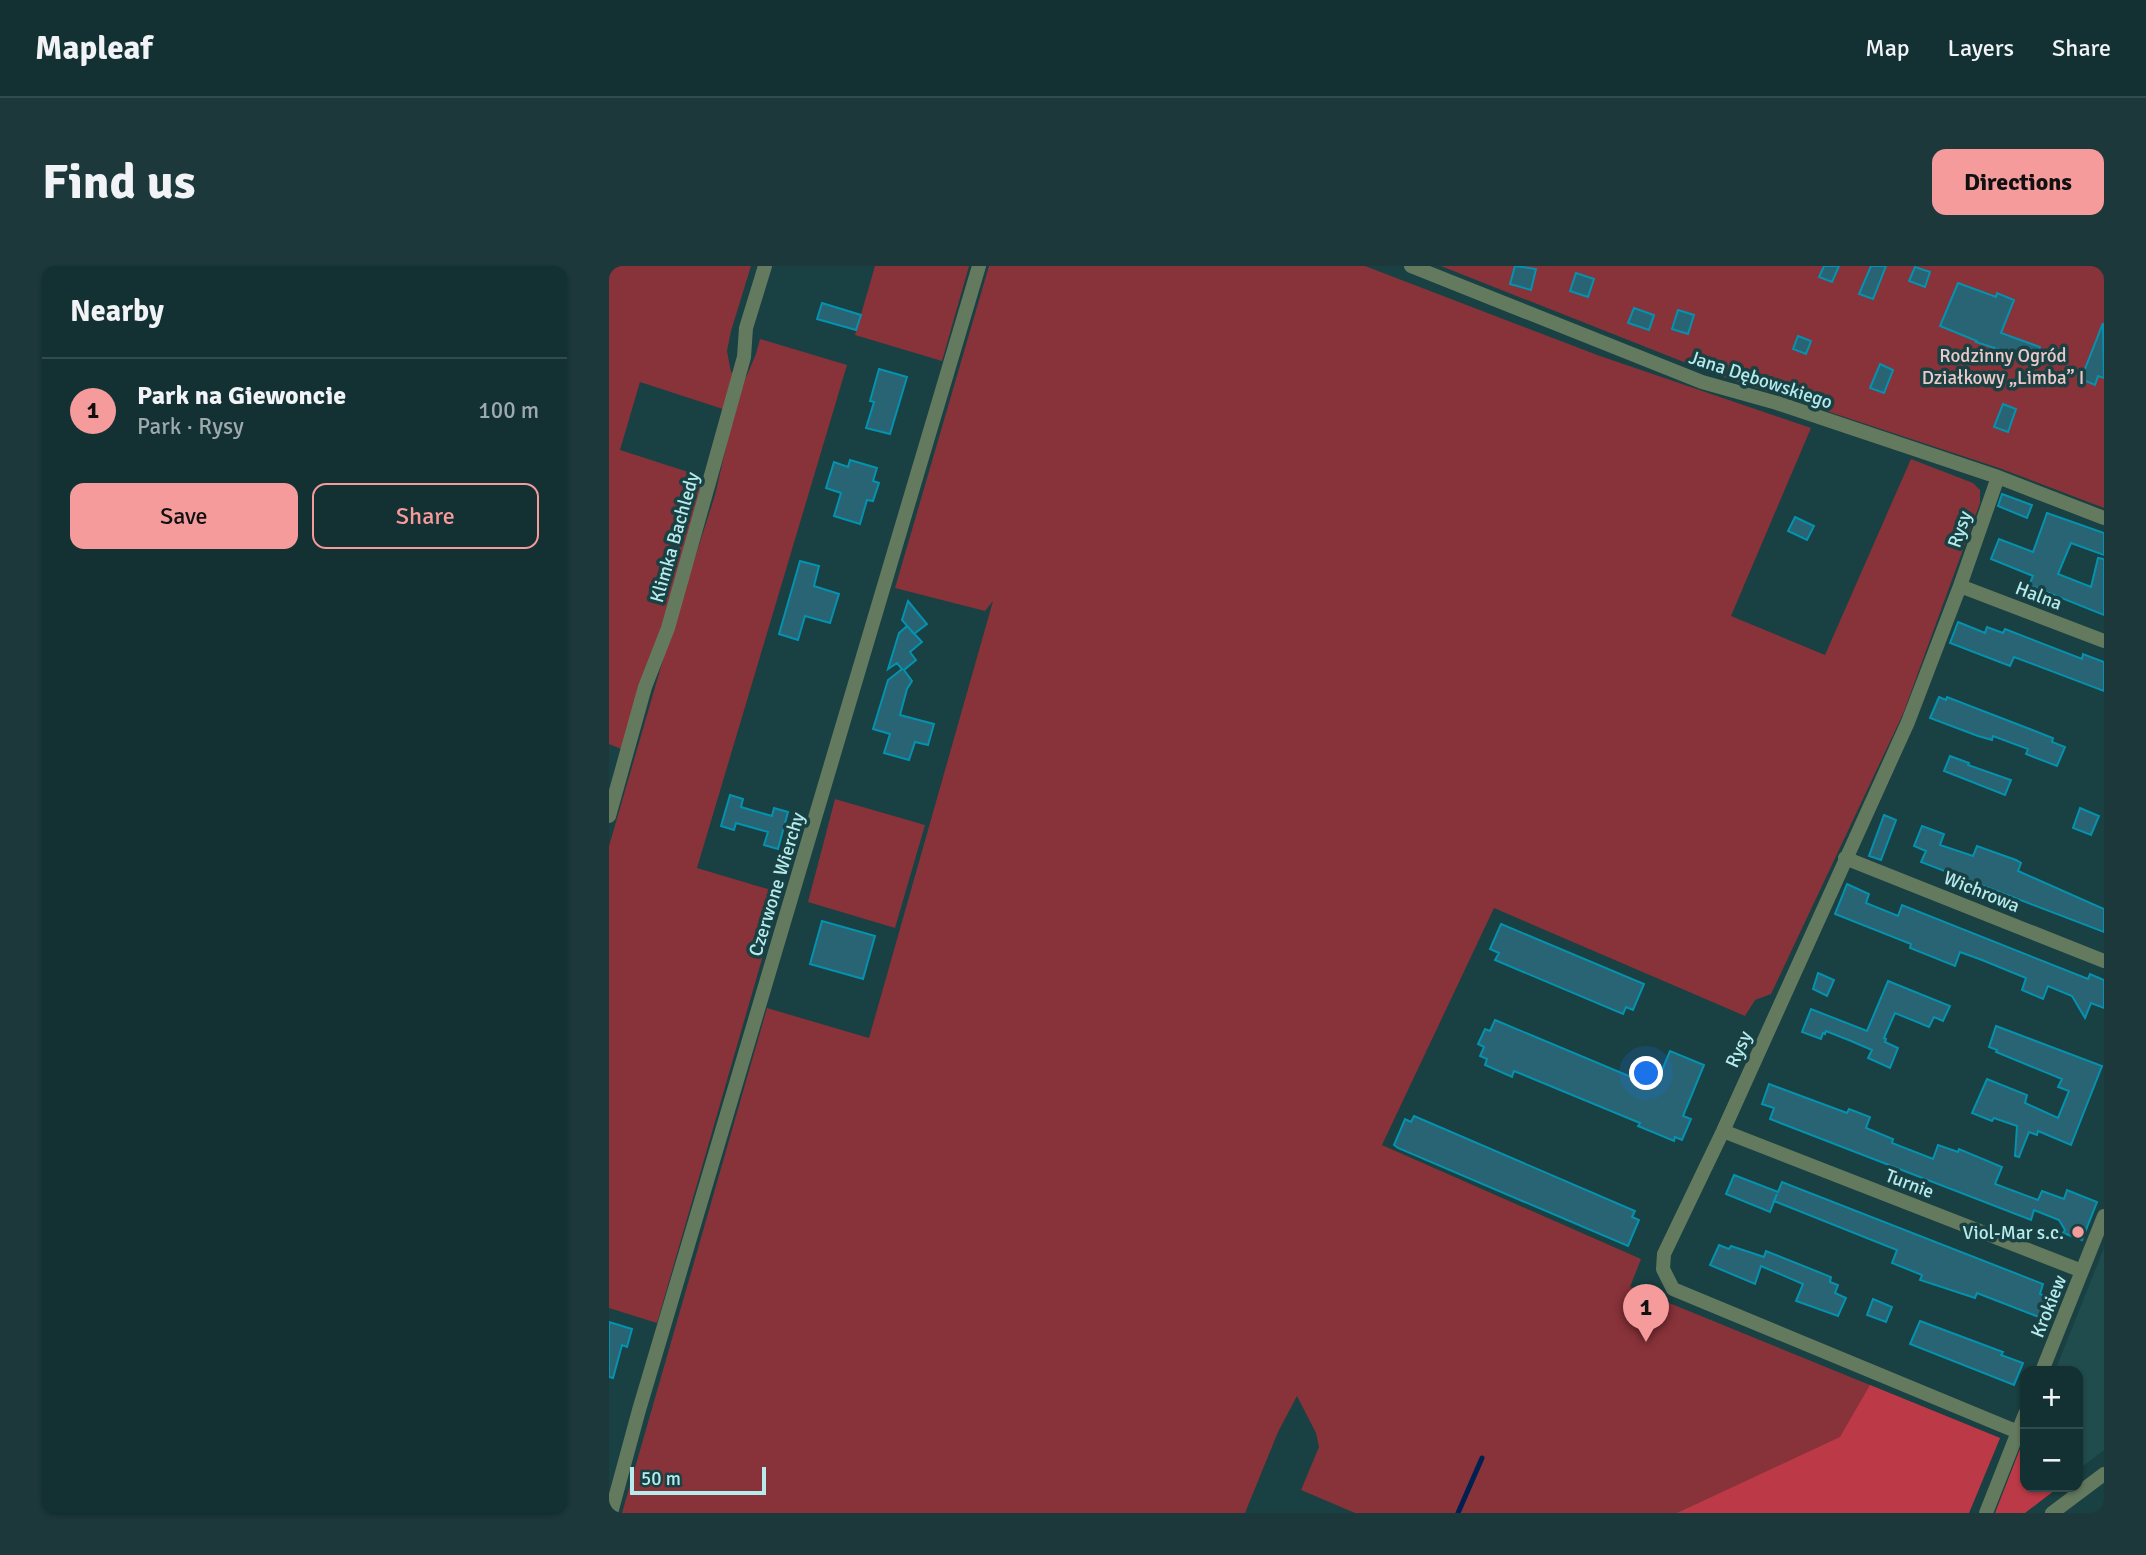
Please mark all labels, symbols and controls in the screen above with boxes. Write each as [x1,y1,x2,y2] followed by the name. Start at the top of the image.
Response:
[35,28,152,69] text: Mapleaf
[1865,33,1910,63] text: Map
[1948,33,2014,63] text: Layers
[2052,33,2111,63] text: Share
[1932,149,2104,215] button: Directions
[42,152,195,212] text: Find us
[70,293,164,330] text: Nearby
[1922,344,2084,390] park label: Rodzinny Ogród Działkowy „Limba” I
[1686,345,1836,414] street label: Jana Dębowskiego
[137,380,346,412] text: Park na Giewoncie
[87,396,99,425] text: 1
[478,396,539,425] text: 100 m
[137,412,244,441] text: Park · Rysy
[645,469,705,605] street label: Klimka Bachledy
[70,483,298,549] button: Save
[312,483,539,549] button: Share
[1942,508,1977,551] street label: Rysy
[2012,576,2065,616] street label: Halna
[744,809,810,959] street label: Czerwone Wierchy
[1940,866,2023,918] street label: Wichrowa
[1720,1027,1758,1071] street label: Rysy
[1629,1056,1663,1090] your location
[1882,1164,1937,1204] street label: Turnie
[1963,1221,2064,1245] place label: Viol-Mar s.c.
[2070,1224,2086,1240] marker: Viol-Mar s.c.
[2026,1271,2072,1341] street label: Krokiew
[1623,1284,1669,1342] pin: 1
[2020,1366,2083,1492] map controls
[2020,1366,2083,1429] button: +
[2020,1429,2083,1492] button: −
[630,1464,767,1496] scale bar
[641,1467,681,1491] text: 50 m

